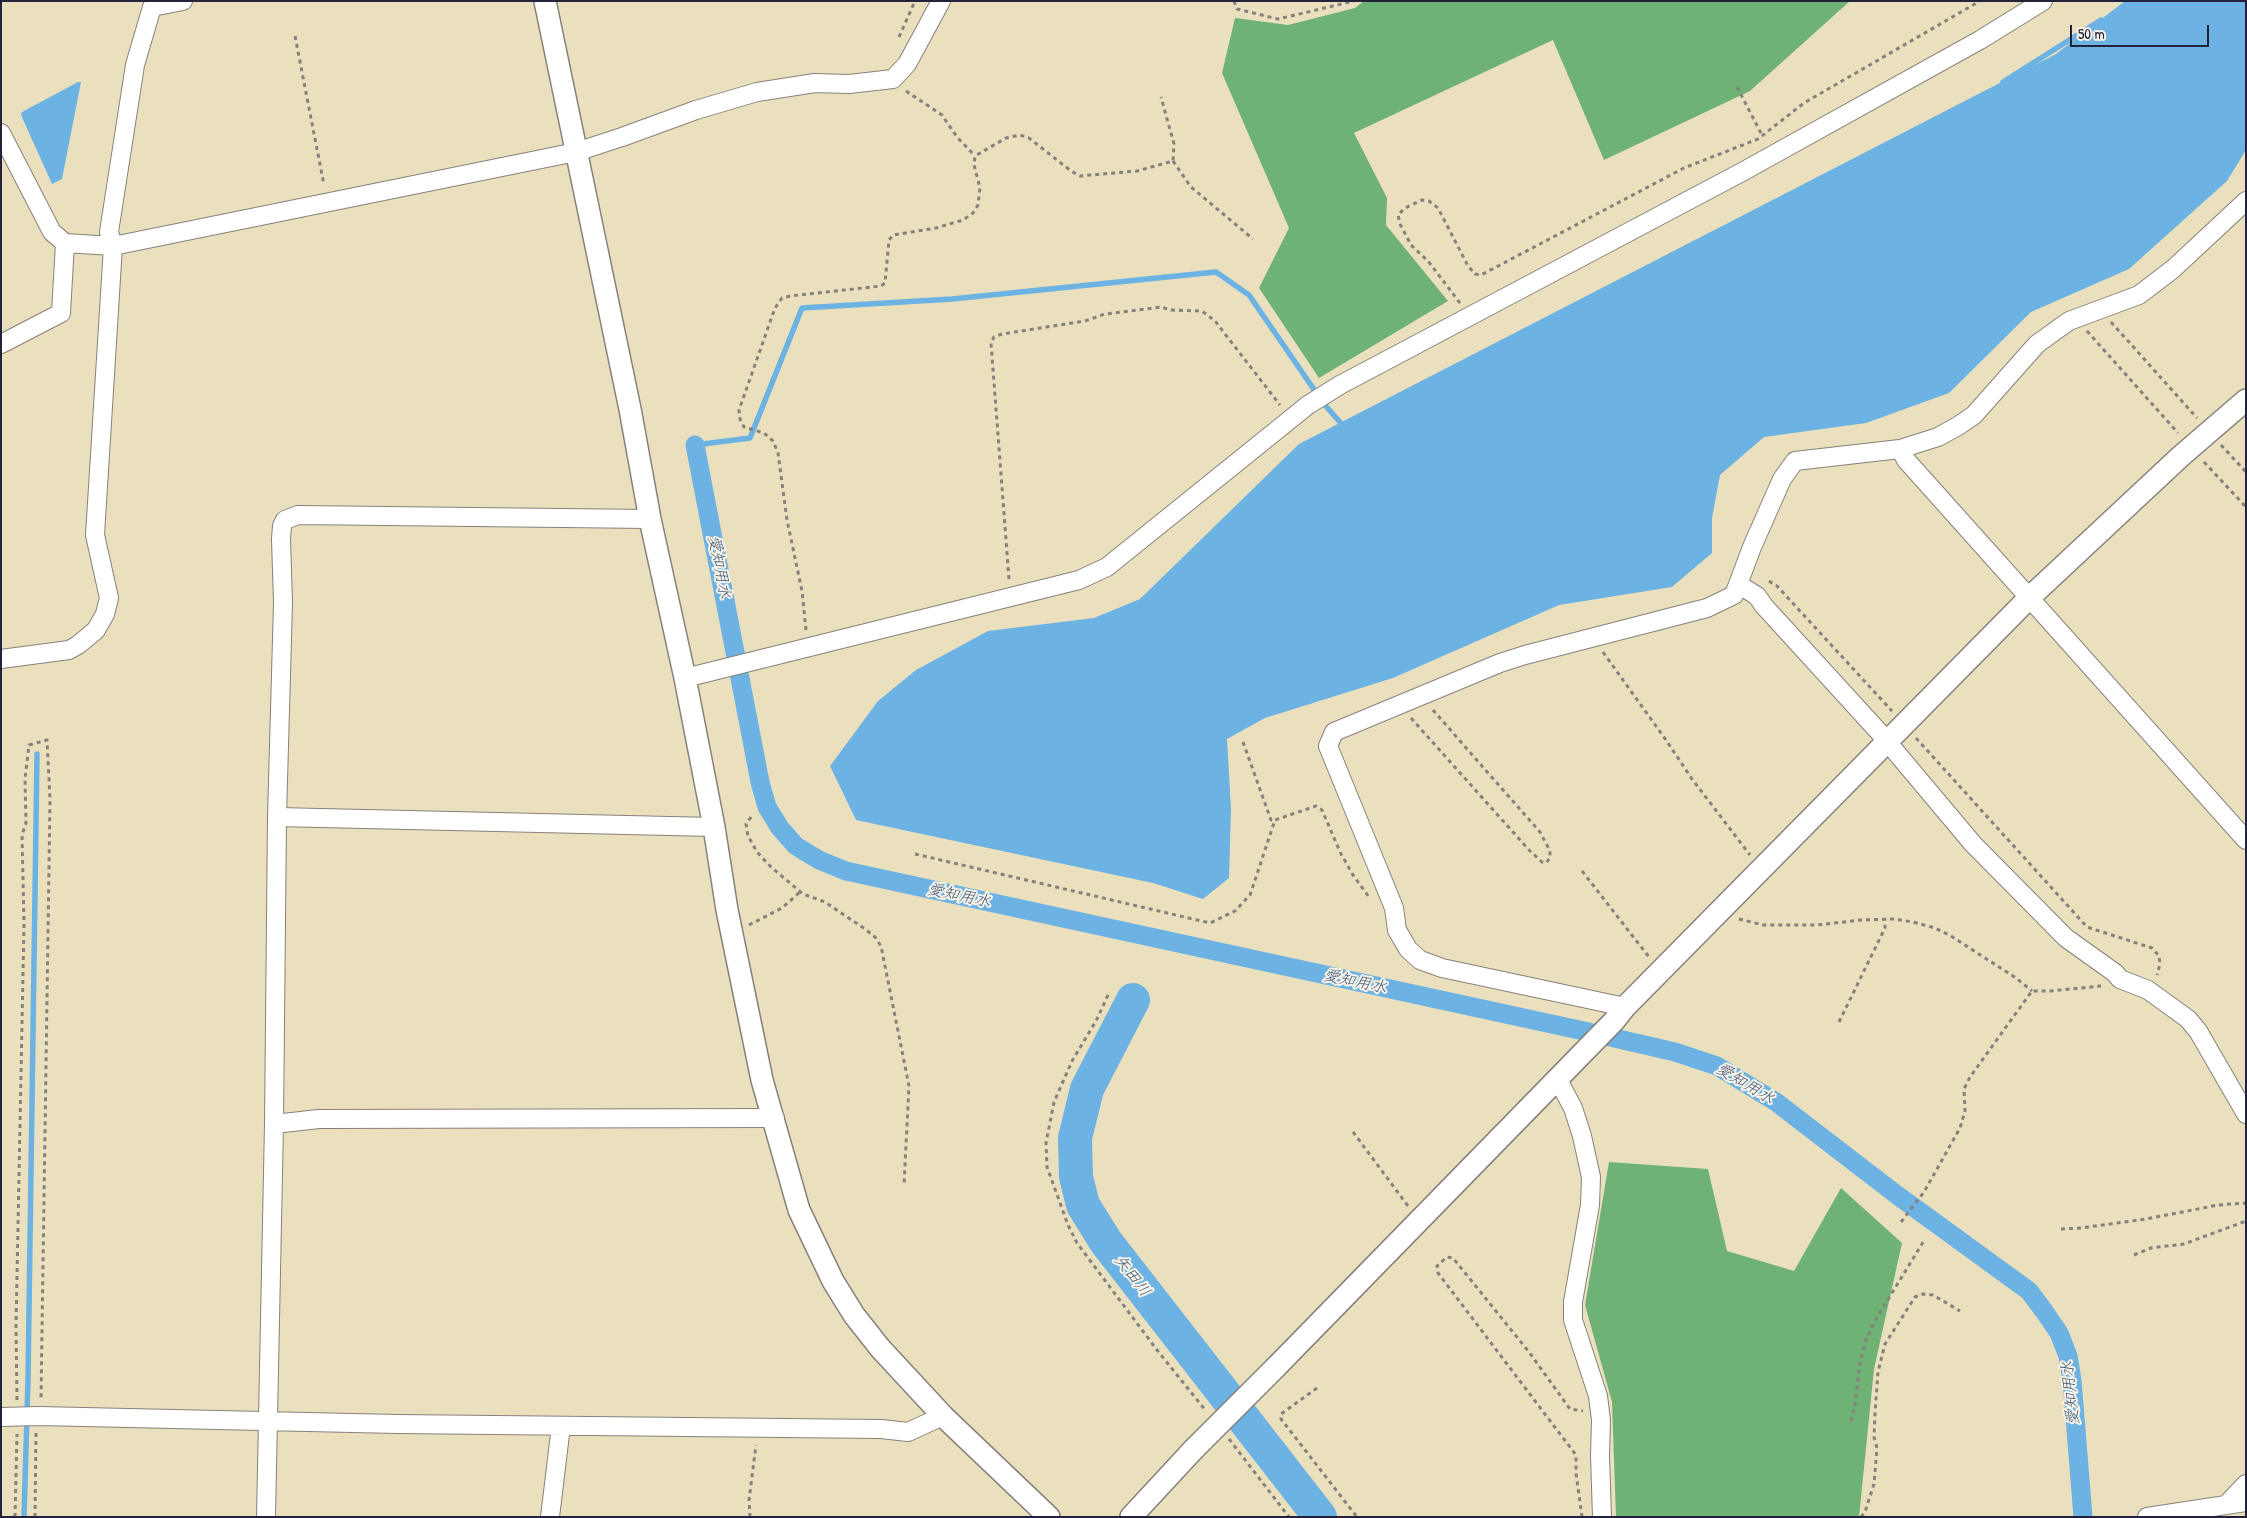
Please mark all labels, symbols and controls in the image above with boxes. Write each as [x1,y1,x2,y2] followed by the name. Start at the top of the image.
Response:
[2072,15,2211,47] scale bar
[2078,23,2105,44] text: 50 m
[703,534,735,600] water label: 愛知用水
[926,880,992,912] water label: 愛知用水
[1322,966,1388,998] water label: 愛知用水
[1713,1059,1777,1109] water label: 愛知用水
[1110,1251,1154,1301] water label: 矢田川
[2058,1360,2084,1426] water label: 愛知用水

